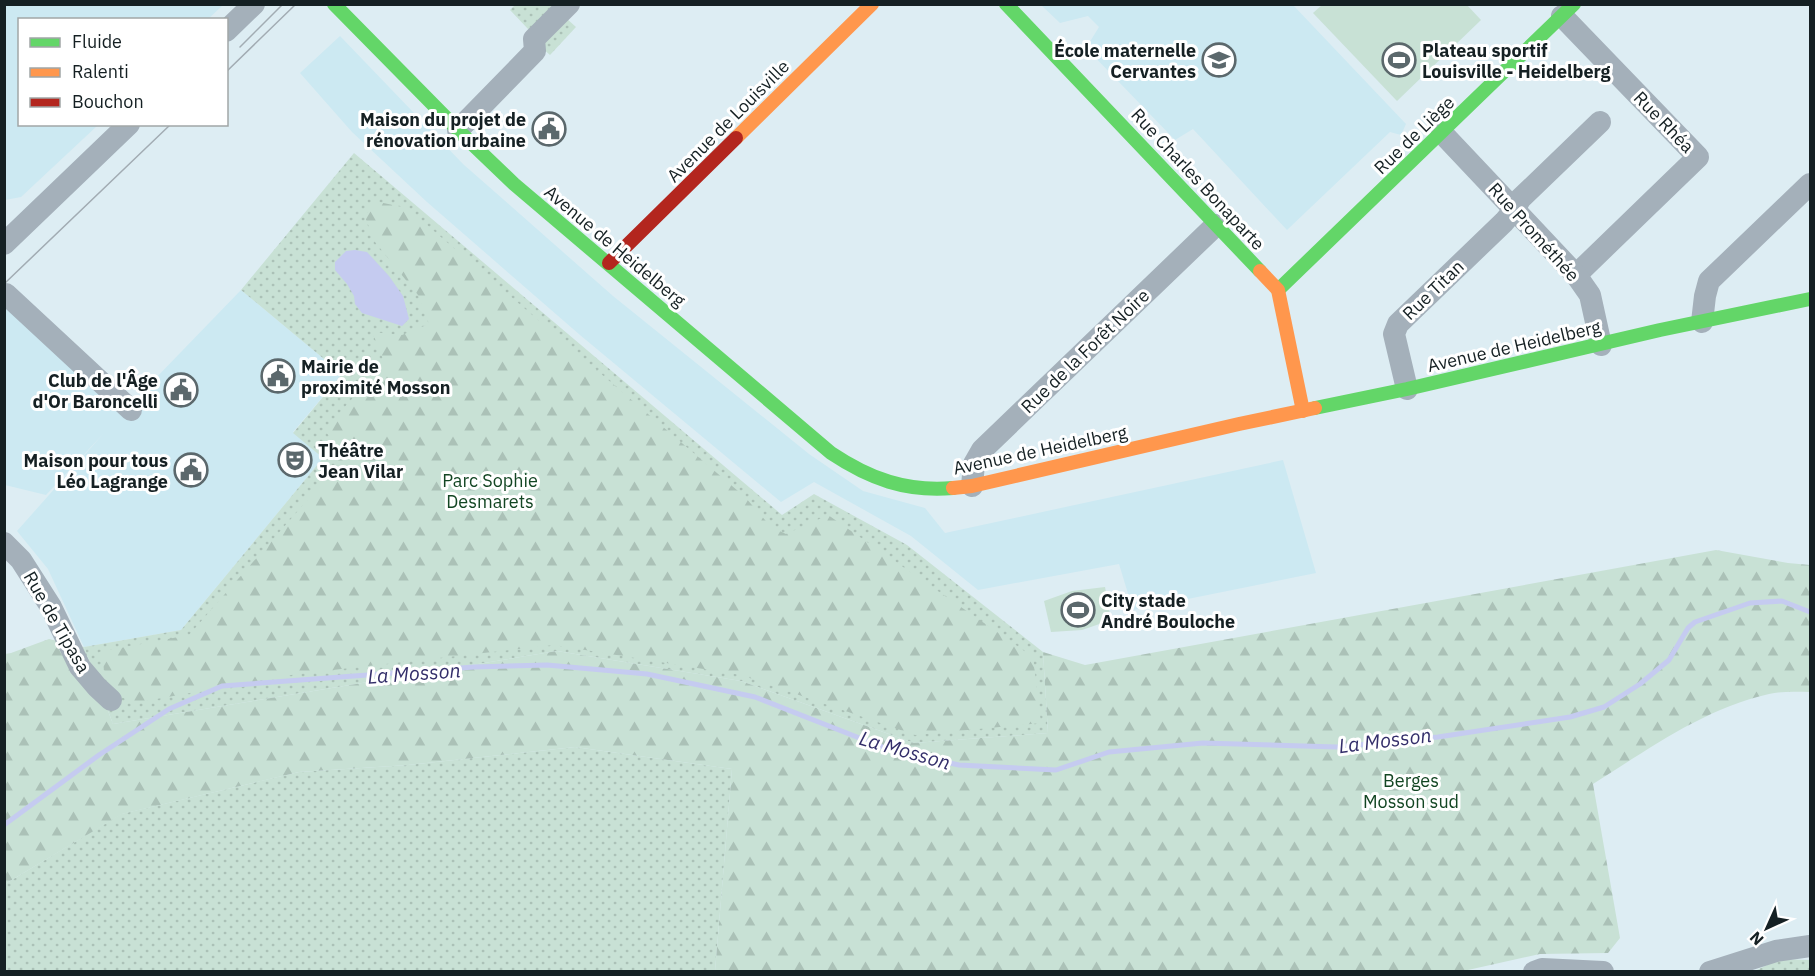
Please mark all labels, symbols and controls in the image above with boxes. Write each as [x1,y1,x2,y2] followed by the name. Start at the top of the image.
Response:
[18,18,228,126] legend
[72,30,122,53] text: Fluide
[1054,38,1196,83] place label: École maternelle Cervantes
[1422,39,1611,83] place label: Plateau sportif Louisville - Heidelberg
[1201,42,1237,78] school or university icon: École maternelle Cervantes
[1381,42,1417,78] sports icon: Plateau sportif Louisville - Heidelberg
[662,55,794,187] street label: Avenue de Louisville
[72,60,129,83] text: Ralenti
[1629,86,1699,158] street label: Rue Rhéa
[72,90,144,113] text: Bouchon
[1369,91,1459,179] street label: Rue de Liège
[1126,103,1270,255] street label: Rue Charles Bonaparte
[360,108,526,152] place label: Maison du projet de rénovation urbaine
[531,111,567,147] public building icon: Maison du projet de rénovation urbaine
[1484,178,1584,286] street label: Rue Prométhée
[540,180,691,312] street label: Avenue de Heidelberg
[1397,255,1469,325] street label: Rue Titan
[1016,284,1154,418] street label: Rue de la Forêt Noire
[1425,315,1603,377] street label: Avenue de Heidelberg
[301,355,450,399] place label: Mairie de proximité Mosson
[260,358,296,394] public building icon: Mairie de proximité Mosson
[32,369,158,413] place label: Club de l'Âge d'Or Baroncelli
[163,372,199,408] public building icon: Club de l'Âge d'Or Baroncelli
[951,420,1130,480] street label: Avenue de Heidelberg
[318,439,403,483] place label: Théâtre Jean Vilar
[277,442,313,478] theatre icon: Théâtre Jean Vilar
[24,449,168,493] place label: Maison pour tous Léo Lagrange
[173,452,209,488] public building icon: Maison pour tous Léo Lagrange
[442,469,538,513] park label: Parc Sophie Desmarets
[19,567,96,677] street label: Rue de Tipasa
[1101,589,1235,633] place label: City stade André Bouloche
[1060,592,1096,628] sports icon: City stade André Bouloche
[366,656,462,690] water label: La Mosson
[1337,721,1433,759] water label: La Mosson
[856,724,954,776] water label: La Mosson
[1363,769,1459,813] park label: Berges Mosson sud
[1737,898,1797,958] north arrow
[1745,927,1768,950] text: N

